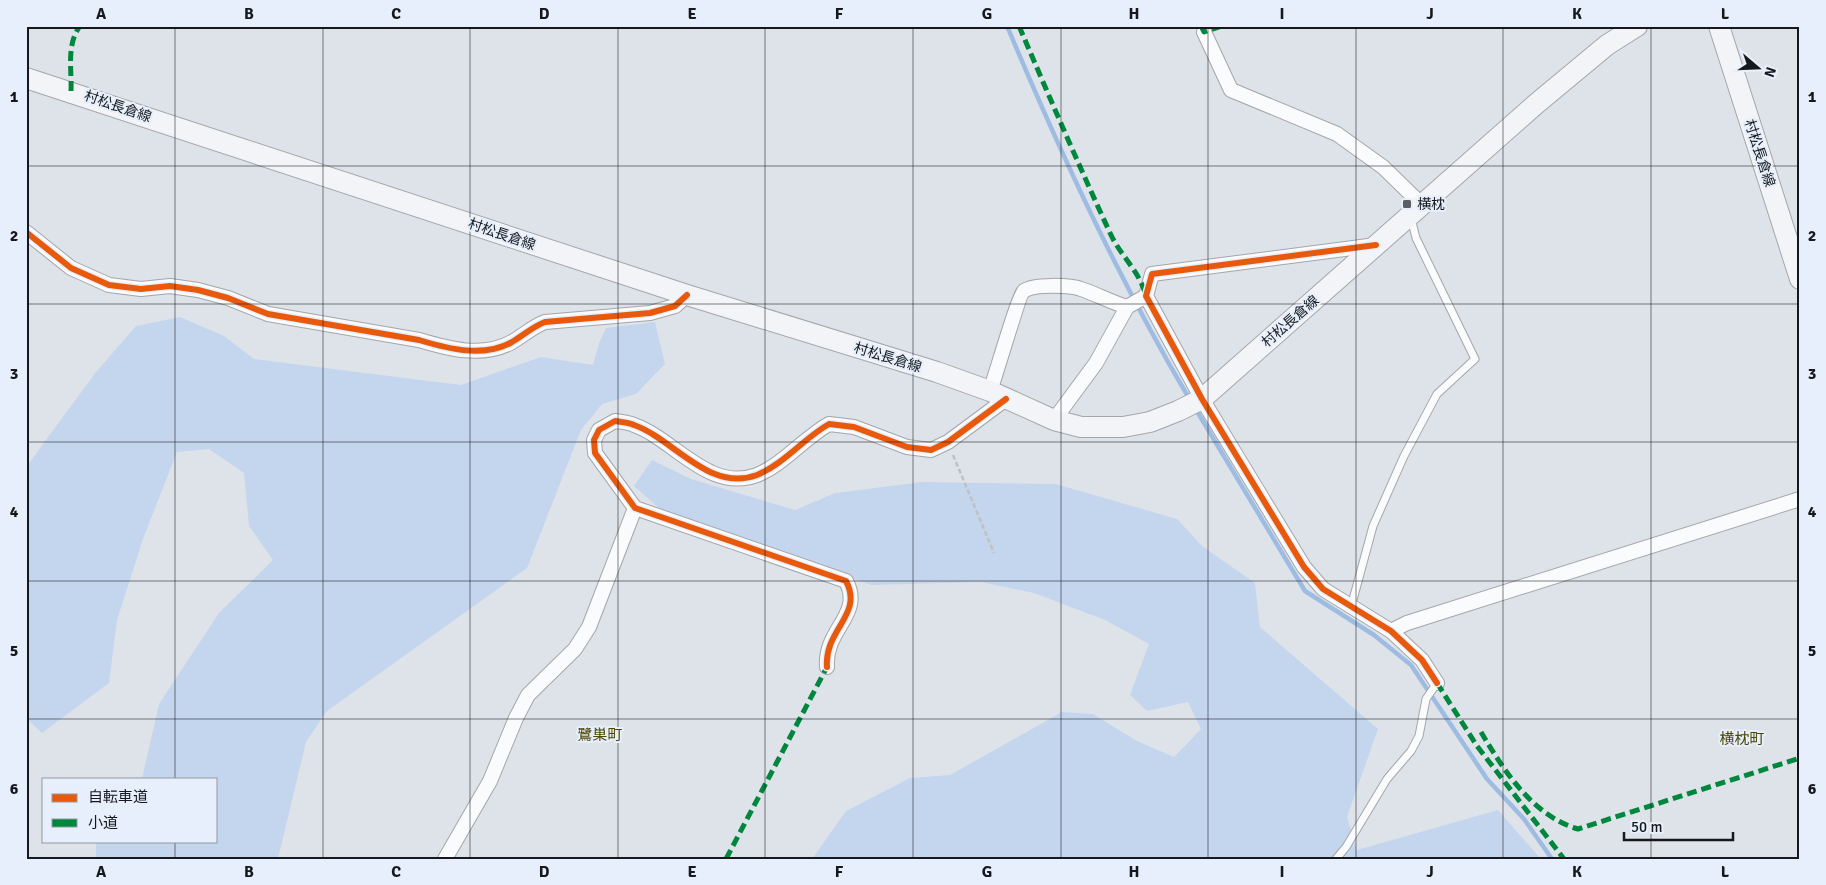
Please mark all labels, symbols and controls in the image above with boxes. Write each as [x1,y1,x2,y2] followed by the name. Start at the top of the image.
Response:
[96,4,107,24] text: A
[244,4,254,24] text: B
[391,4,401,24] text: C
[539,4,550,24] text: D
[687,4,697,24] text: E
[835,4,844,24] text: F
[982,4,992,24] text: G
[1129,4,1139,24] text: H
[1279,4,1285,24] text: I
[1426,4,1434,24] text: J
[1572,4,1582,24] text: K
[1721,4,1730,24] text: L
[1734,42,1784,92] north arrow
[1760,65,1779,79] text: N
[10,87,19,107] text: 1
[82,87,154,126] street label: 村松長倉線
[1808,87,1817,107] text: 1
[1741,117,1778,189] street label: 村松長倉線
[1417,196,1445,213] place label: 横枕
[1401,198,1413,210] marker: 横枕
[466,215,538,254] street label: 村松長倉線
[10,226,18,246] text: 2
[1808,226,1816,246] text: 2
[1258,292,1322,351] street label: 村松長倉線
[852,339,924,376] street label: 村松長倉線
[10,364,18,384] text: 3
[1808,364,1816,384] text: 3
[10,502,19,522] text: 4
[1808,502,1817,522] text: 4
[10,641,18,661] text: 5
[1808,641,1816,661] text: 5
[577,726,623,744] district label: 鷺巣町
[1719,730,1765,748] district label: 横枕町
[42,778,218,842] legend
[10,779,19,799] text: 6
[1808,779,1817,799] text: 6
[88,788,148,806] text: 自転車道
[1624,810,1732,842] scale bar
[88,814,118,832] text: 小道
[1631,818,1662,836] text: 50 m
[96,862,107,882] text: A
[244,862,254,882] text: B
[391,862,401,882] text: C
[539,862,550,882] text: D
[687,862,697,882] text: E
[835,862,844,882] text: F
[982,862,992,882] text: G
[1129,862,1139,882] text: H
[1279,862,1285,882] text: I
[1426,862,1434,882] text: J
[1572,862,1582,882] text: K
[1721,862,1730,882] text: L

